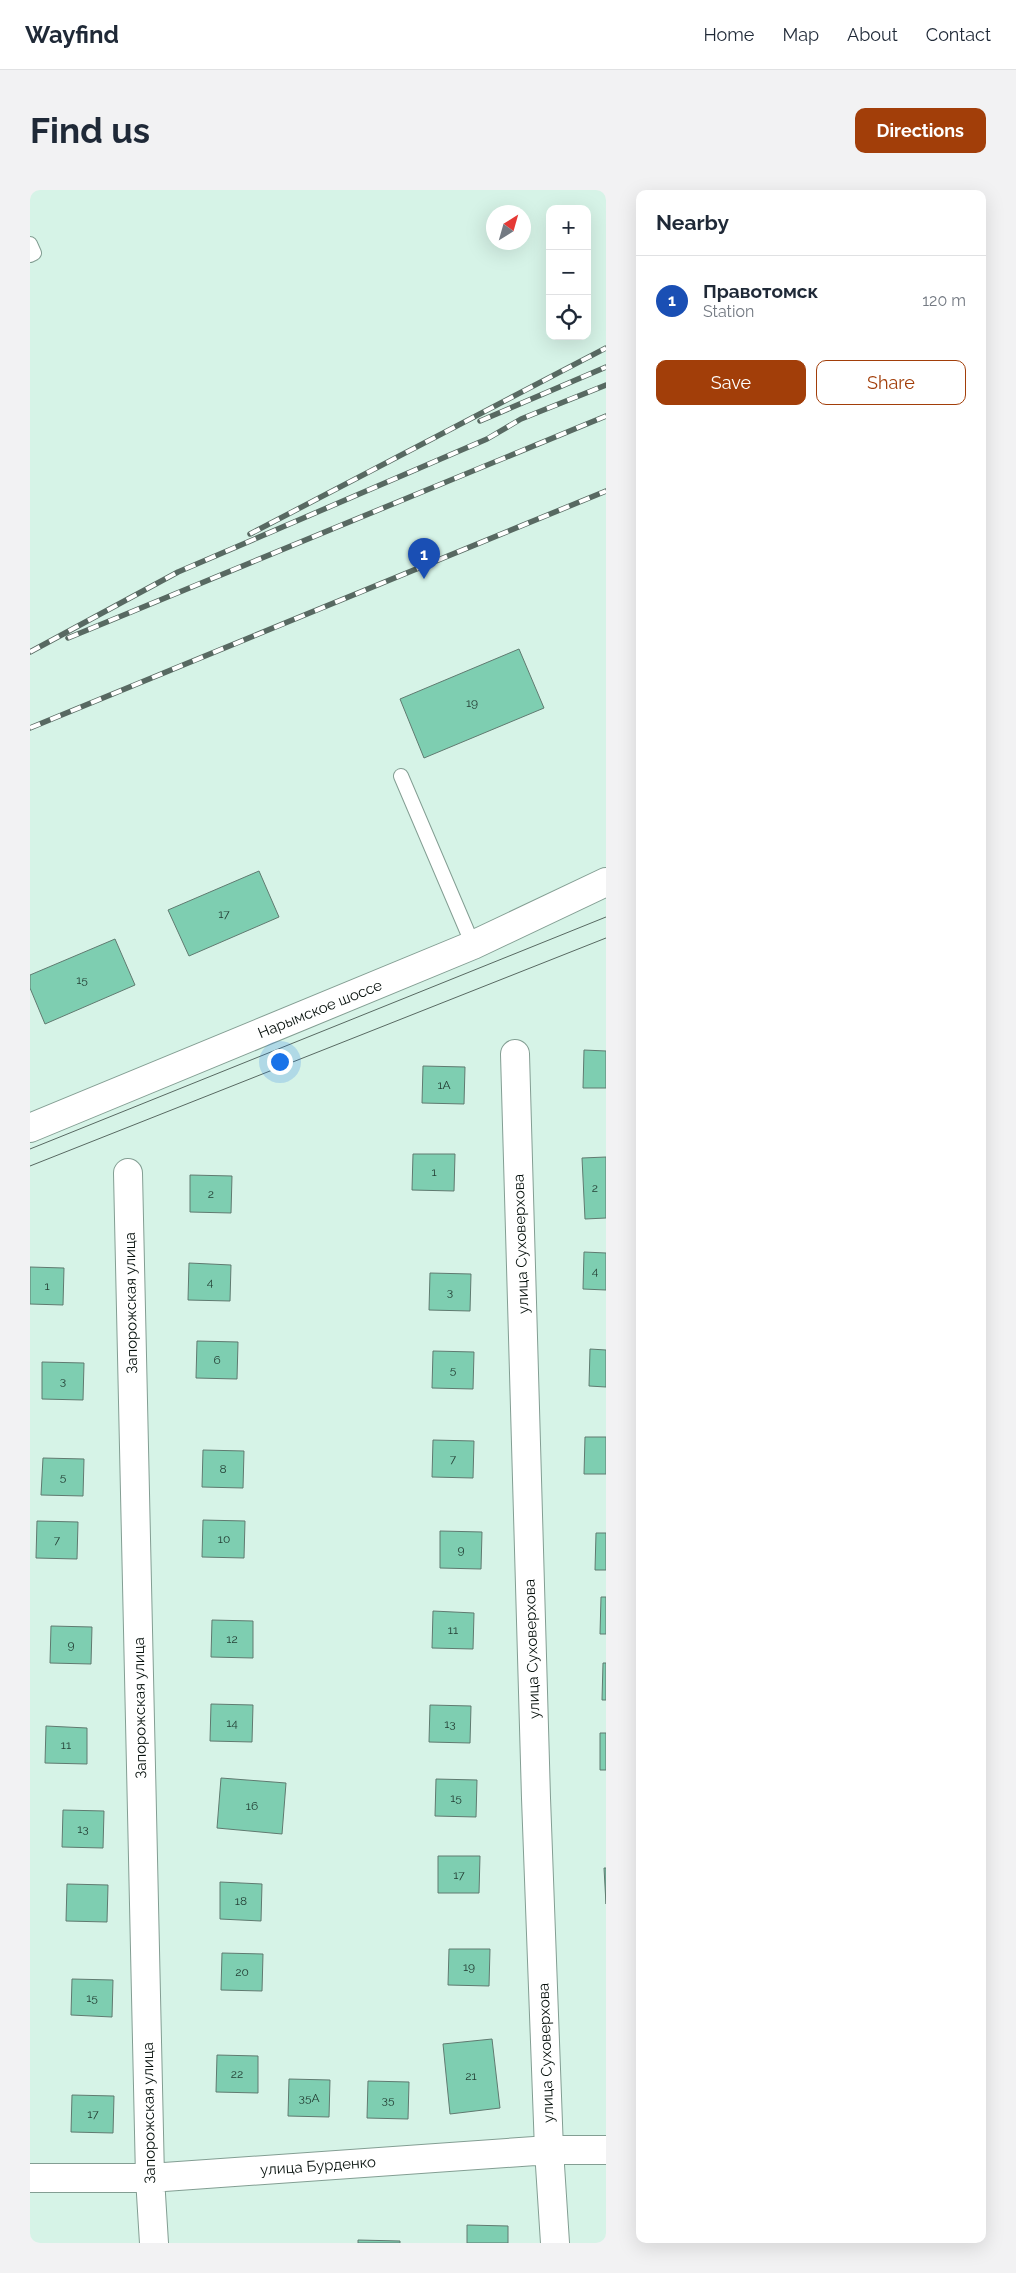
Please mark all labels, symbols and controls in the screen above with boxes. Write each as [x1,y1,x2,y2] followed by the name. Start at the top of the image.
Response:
[25,20,119,49] text: Wayfind
[703,24,754,45] text: Home
[782,24,819,45] text: Map
[847,24,898,45] text: About
[926,24,991,45] text: Contact
[855,108,986,153] button: Directions
[30,110,150,151] text: Find us
[486,205,531,250] north arrow
[546,205,591,340] map controls
[546,205,591,250] button: +
[656,210,729,235] text: Nearby
[546,250,591,295] button: −
[703,280,818,302] text: Правотомск
[668,291,676,310] text: 1
[922,291,966,310] text: 120 m
[546,295,591,340] button: locate
[703,302,754,321] text: Station
[656,360,806,405] button: Save
[816,360,966,405] button: Share
[408,538,440,579] pin: 1
[466,696,478,710] house number: 19
[218,907,230,921] house number: 17
[76,973,88,987] house number: 15
[255,976,385,1042] street label: Нарымское шоссе
[267,1049,293,1075] your location
[437,1078,451,1092] house number: 1А
[431,1165,437,1179] house number: 1
[510,1174,532,1314] street label: улица Суховерхова
[592,1181,598,1195] house number: 2
[208,1187,214,1201] house number: 2
[121,1232,141,1374] street label: Запорожская улица
[592,1264,599,1278] house number: 4
[207,1275,214,1289] house number: 4
[44,1279,50,1293] house number: 1
[447,1285,453,1299] house number: 3
[213,1353,221,1367] house number: 6
[450,1363,457,1377] house number: 5
[60,1374,66,1388] house number: 3
[450,1452,457,1466] house number: 7
[219,1462,227,1476] house number: 8
[60,1470,67,1484] house number: 5
[218,1532,230,1546] house number: 10
[54,1533,61,1547] house number: 7
[457,1543,465,1557] house number: 9
[521,1579,543,1719] street label: улица Суховерхова
[448,1623,458,1637] house number: 11
[226,1632,238,1646] house number: 12
[130,1637,150,1779] street label: Запорожская улица
[67,1638,75,1652] house number: 9
[226,1716,238,1730] house number: 14
[444,1717,456,1731] house number: 13
[61,1738,71,1752] house number: 11
[450,1791,462,1805] house number: 15
[246,1799,258,1813] house number: 16
[77,1822,89,1836] house number: 13
[453,1868,465,1882] house number: 17
[235,1894,247,1908] house number: 18
[463,1960,475,1974] house number: 19
[235,1965,249,1979] house number: 20
[535,1983,557,2123] street label: улица Суховерхова
[86,1991,98,2005] house number: 15
[139,2042,159,2184] street label: Запорожская улица
[231,2067,243,2081] house number: 22
[465,2069,477,2083] house number: 21
[298,2091,320,2105] house number: 35А
[382,2093,395,2107] house number: 35
[87,2107,99,2121] house number: 17
[260,2153,377,2179] street label: улица Бурденко

